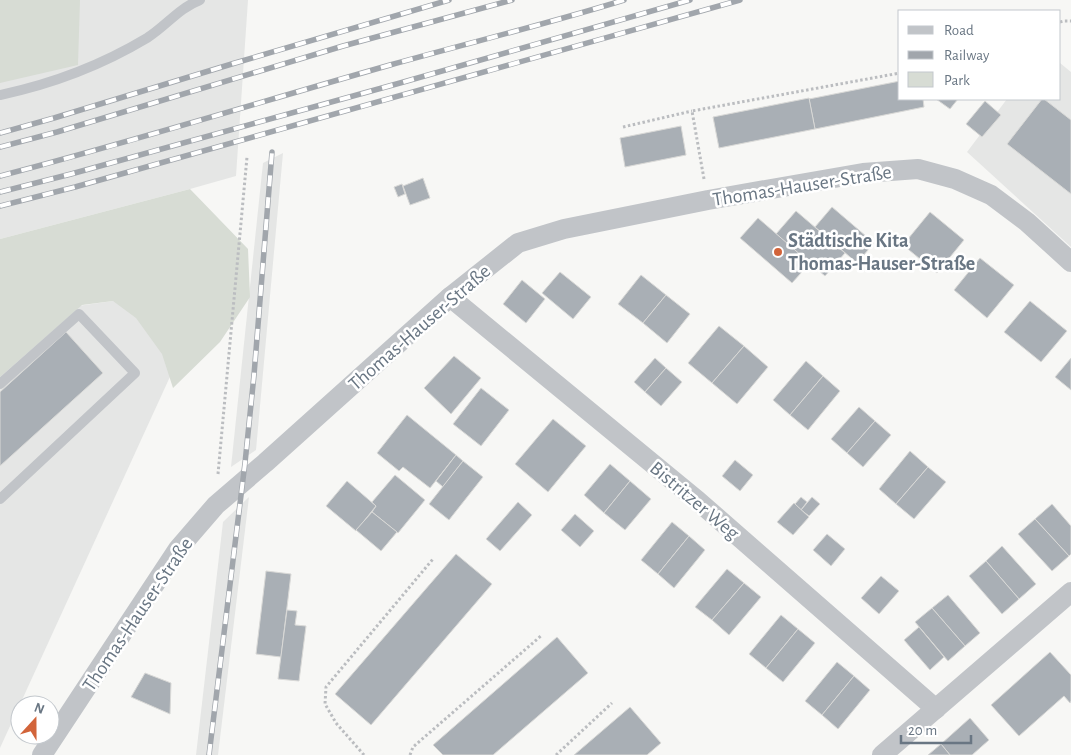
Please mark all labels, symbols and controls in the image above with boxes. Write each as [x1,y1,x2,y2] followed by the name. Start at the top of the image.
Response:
[898,10,1061,100] legend
[944,23,974,38] text: Road
[944,48,990,63] text: Railway
[944,73,970,88] text: Park
[711,162,893,210] street label: Thomas-Hauser-Straße
[788,231,975,274] place label: Städtische Kita Thomas-Hauser-Straße
[772,246,784,258] marker: Städtische Kita Thomas-Hauser-Straße
[345,261,494,395] street label: Thomas-Hauser-Straße
[646,458,743,544] street label: Bistritzer Weg
[79,534,197,695] street label: Thomas-Hauser-Straße
[10,695,60,745] north arrow
[32,701,46,717] text: N
[901,712,971,744] scale bar
[908,723,937,738] text: 20 m

